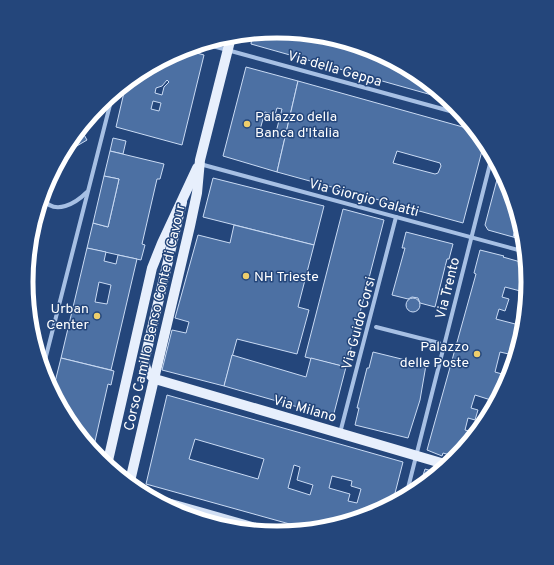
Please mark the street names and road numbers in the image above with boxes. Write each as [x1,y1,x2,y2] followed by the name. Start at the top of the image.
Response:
[285,48,384,91] street label: Via della Geppa
[307,176,421,221] street label: Via Giorgio Galatti
[121,202,190,433] street label: Corso Camillo Benso Conte di Cavour
[433,256,464,321] street label: Via Trento
[339,275,380,372] street label: Via Guido Corsi
[271,392,338,427] street label: Via Milano

